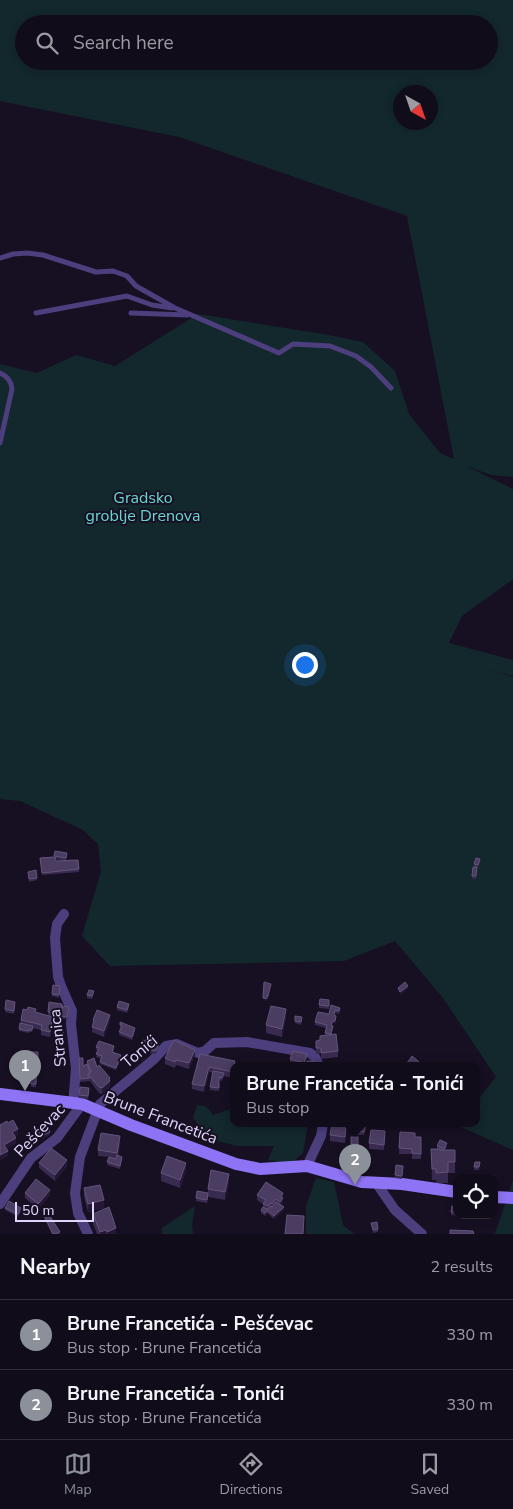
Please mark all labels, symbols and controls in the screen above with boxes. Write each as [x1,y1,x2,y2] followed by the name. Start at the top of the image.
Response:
[15,15,498,70] search box
[33,29,61,57] icon: search
[73,30,174,56] text: Search here
[393,85,438,130] north arrow
[86,487,200,527] park label: Gradsko groblje Drenova
[292,652,318,678] your location
[44,1008,72,1068] street label: Stranica
[117,1030,163,1073] street label: Tonići
[9,1050,41,1091] pin: 1
[230,1062,480,1127] popup
[246,1071,464,1097] text: Brune Francetića - Tonići
[101,1086,221,1150] street label: Brune Francetića
[246,1097,309,1119] text: Bus stop
[9,1099,71,1162] street label: Pešćevac
[339,1144,371,1185] pin: 2
[453,1174,498,1219] map controls
[453,1174,498,1219] button: locate
[15,1199,94,1222] scale bar
[22,1201,54,1220] text: 50 m
[20,1253,90,1281] text: Nearby
[431,1256,493,1278] text: 2 results
[67,1311,313,1337] text: Brune Francetića - Pešćevac
[31,1324,41,1346] text: 1
[446,1324,493,1346] text: 330 m
[67,1337,262,1359] text: Bus stop · Brune Francetića
[67,1381,284,1407] text: Brune Francetića - Tonići
[31,1394,41,1416] text: 2
[446,1394,493,1416] text: 330 m
[67,1407,262,1429] text: Bus stop · Brune Francetića
[64,1450,92,1499] tab: Map
[220,1450,283,1499] tab: Directions
[410,1450,449,1499] tab: Saved

